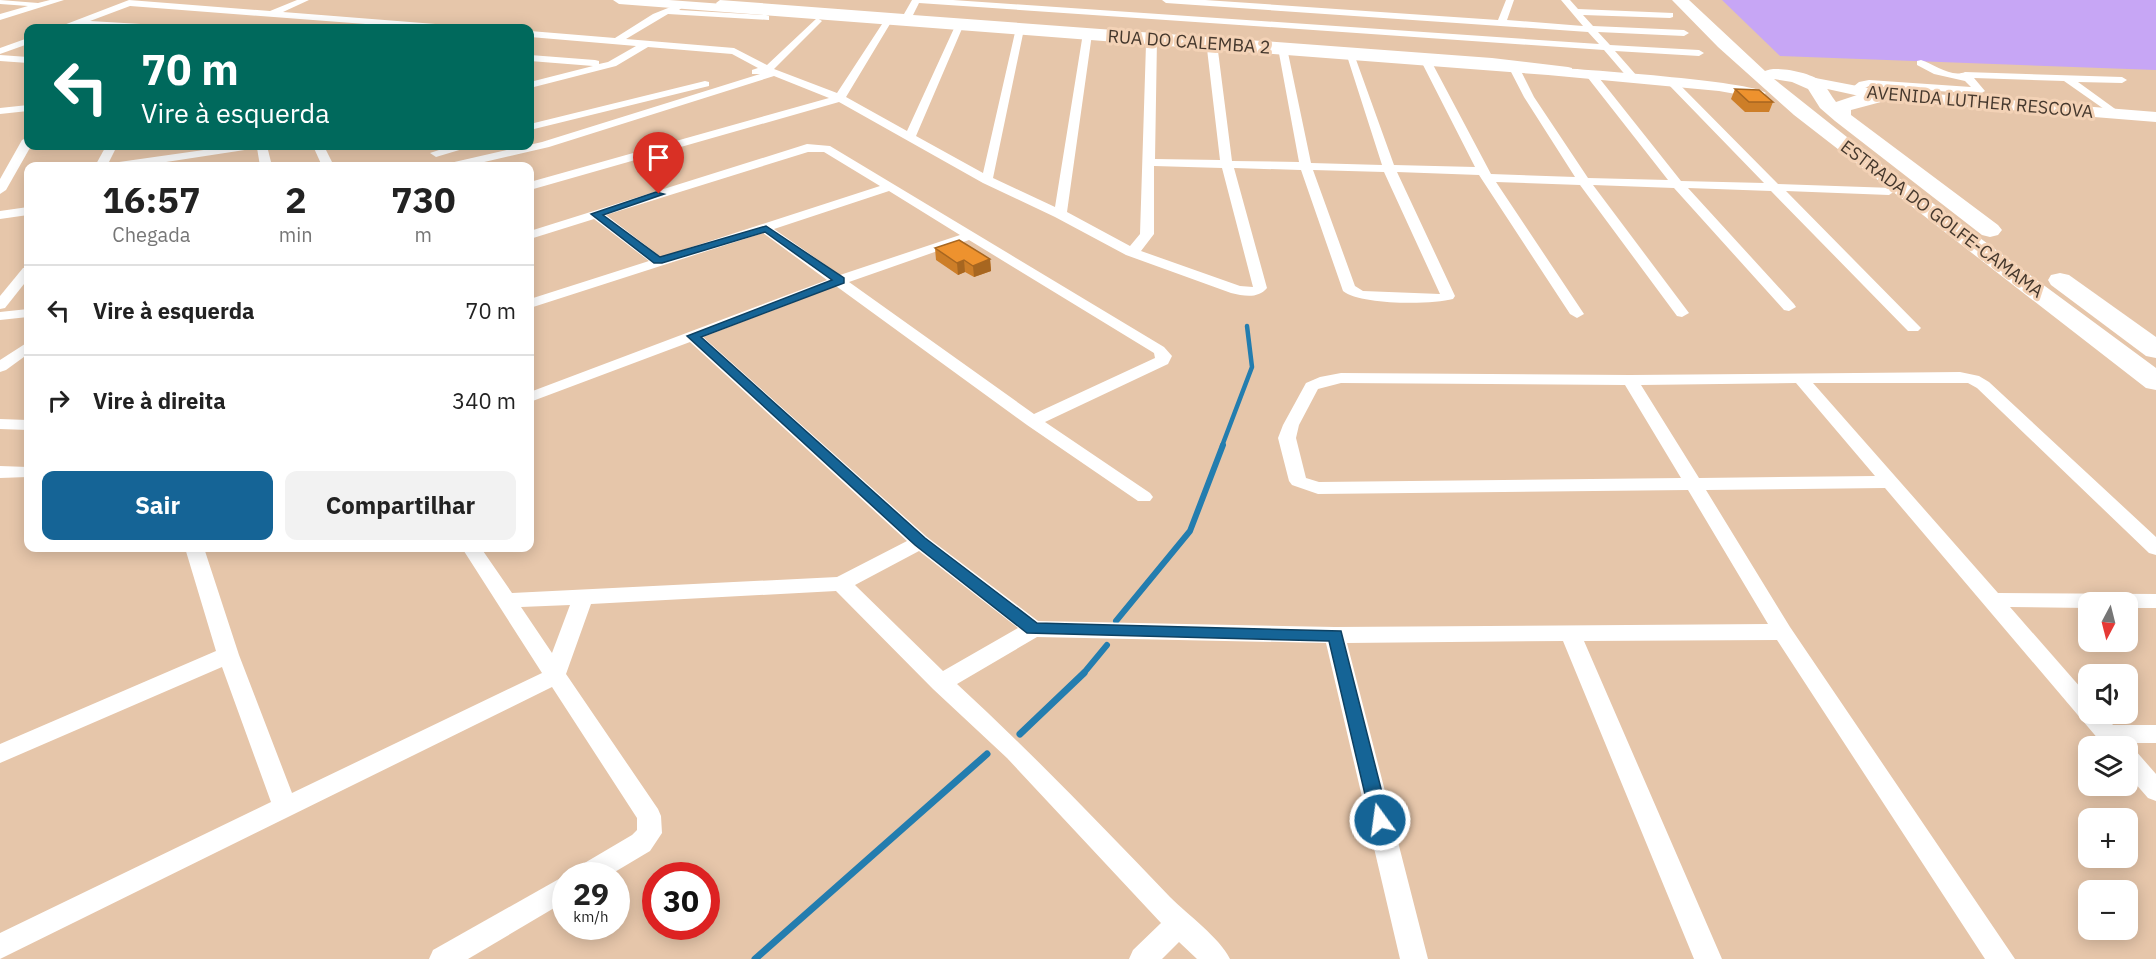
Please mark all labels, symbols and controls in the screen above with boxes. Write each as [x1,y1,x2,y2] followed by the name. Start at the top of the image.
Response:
[1107,24,1271,59] street label: RUA DO CALEMBA 2
[141,42,239,97] text: 70 m
[42,48,120,126] icon: left
[1866,80,2095,123] street label: AVENIDA LUTHER RESCOVA
[141,95,330,130] text: Vire à esquerda
[633,132,684,194] pin
[1836,135,2049,303] street label: ESTRADA DO GOLFE-CAMAMA
[642,141,675,174] icon: arrive
[102,176,201,223] text: 16:57
[285,176,307,223] text: 2
[391,176,456,223] text: 730
[112,221,191,248] text: Chegada
[279,221,313,248] text: min
[415,221,432,248] text: m
[42,294,75,327] icon: left
[93,296,255,325] text: Vire à esquerda
[465,296,516,325] text: 70 m
[42,384,75,417] icon: right
[93,386,226,415] text: Vire à direita
[452,386,516,415] text: 340 m
[42,471,273,540] button: Sair
[285,471,516,540] button: Compartilhar
[2078,592,2138,652] north arrow
[2078,592,2138,940] map controls
[2078,664,2138,724] button: sound
[2078,736,2138,796] button: layers
[1348,788,1412,852] position arrow
[2078,808,2138,868] button: +
[642,862,720,940] speed limit sign: 30
[573,874,609,913] text: 29
[2078,880,2138,940] button: −
[573,907,609,926] text: km/h

